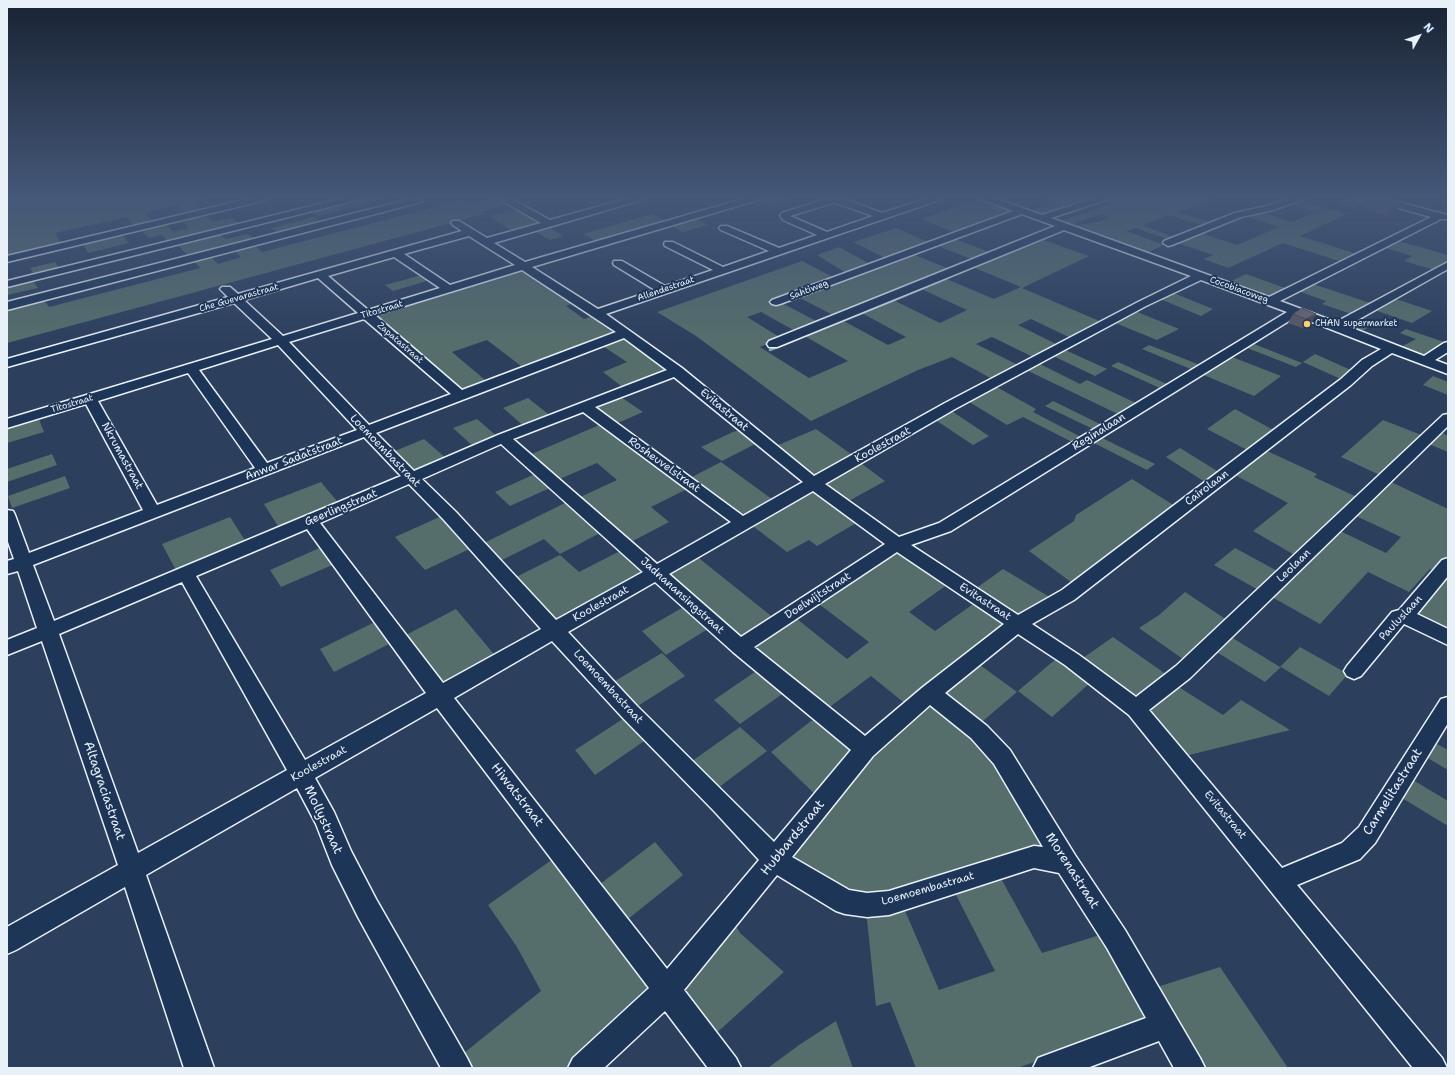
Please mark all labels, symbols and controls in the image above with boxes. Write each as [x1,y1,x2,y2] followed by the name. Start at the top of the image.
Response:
[1399,16,1439,56] north arrow
[1420,20,1437,36] text: N
[636,274,696,304] street label: Allendestraat
[1208,274,1270,306] street label: Cocobiacoweg
[788,278,830,302] street label: Sahtiweg
[198,282,280,314] street label: Che Guevarastraat
[360,298,404,322] street label: Titostraat
[1302,319,1312,329] marker: CHAN supermarket
[1315,319,1398,329] place label: CHAN supermarket
[375,320,425,366] street label: Zapatastraat
[697,386,751,434] street label: Evitastraat
[50,392,94,416] street label: Titostraat
[1070,410,1128,454] street label: Reginalaan
[347,412,423,490] street label: Loemoembastraat
[98,420,146,492] street label: Nkrumastraat
[853,424,913,466] street label: Koolestraat
[243,434,345,484] street label: Anwar Sadatstraat
[625,434,703,496] street label: Rosheuvelstraat
[1183,467,1231,509] street label: Cairolaan
[303,487,379,529] street label: Geerlingstraat
[1274,547,1314,585] street label: Leolaan
[637,555,727,637] street label: Jadnanansingstraat
[783,570,853,622] street label: Doelwijtstraat
[957,580,1013,624] street label: Evitastraat
[571,583,631,625] street label: Koolestraat
[1377,593,1425,643] street label: Pauluslaan
[570,647,646,727] street label: Loemoembastraat
[80,739,128,843] street label: Altagraciastraat
[289,743,349,785] street label: Koolestraat
[1360,746,1426,838] street label: Carmelitastraat
[487,760,547,830] street label: Hiwatstraat
[300,783,346,857] street label: Mollystraat
[1201,788,1249,842] street label: Evitastraat
[758,797,828,879] street label: Hubbardstraat
[1042,830,1102,912] street label: Morenastraat
[880,869,976,909] street label: Loemoembastraat

